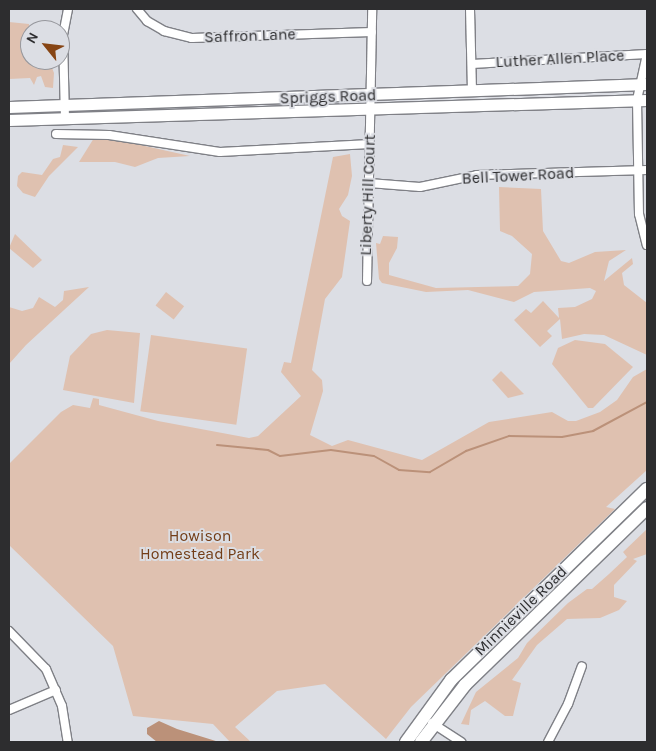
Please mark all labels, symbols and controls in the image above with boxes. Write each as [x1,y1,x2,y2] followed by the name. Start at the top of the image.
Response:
[20,20,70,70] north arrow
[204,25,296,47] street label: Saffron Lane
[22,29,42,46] text: N
[495,46,625,72] street label: Luther Allen Place
[279,86,377,108] street label: Spriggs Road
[356,134,380,256] street label: Liberty Hill Court
[461,163,575,189] street label: Bell Tower Road
[140,526,260,564] park label: Howison Homestead Park
[471,562,571,660] street label: Minnieville Road

